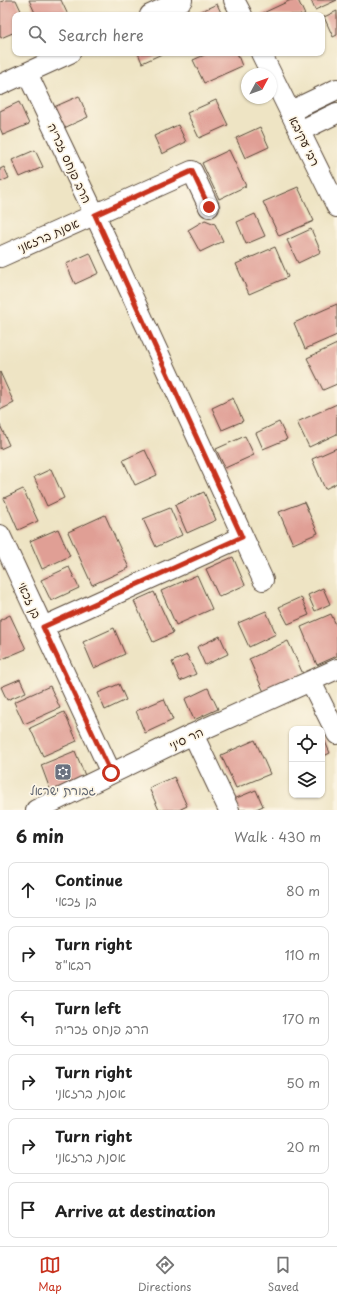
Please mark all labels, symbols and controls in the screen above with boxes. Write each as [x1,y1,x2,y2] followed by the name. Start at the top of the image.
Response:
[12,12,325,56] search box
[26,23,48,45] icon: search
[58,23,144,46] text: Search here
[241,68,277,104] north arrow
[285,113,325,169] street label: רבי עקיבא
[44,120,96,206] street label: הרב פנחס זכריה
[200,198,218,216] route end
[14,213,82,257] street label: אסנת ברזאני
[14,579,46,621] street label: בן זכאי
[166,722,206,754] street label: הר סיני
[289,726,325,798] map controls
[289,726,325,762] button: locate
[53,762,73,782] synagogue icon: גבורת ישראל
[289,762,325,798] button: layers
[102,764,120,782] route start
[30,781,96,799] place label: גבורת ישראל
[16,823,64,849] text: 6 min
[234,827,321,846] text: Walk · 430 m
[55,868,123,891] text: Continue
[17,879,39,901] icon: ahead
[286,881,320,900] text: 80 m
[55,891,97,910] text: בן זכאי
[55,932,132,955] text: Turn right
[17,943,39,965] icon: right
[285,945,320,964] text: 110 m
[55,955,91,974] text: רבא"ע
[55,996,121,1019] text: Turn left
[17,1007,39,1029] icon: left
[282,1009,320,1028] text: 170 m
[55,1019,149,1038] text: הרב פנחס זכריה
[55,1060,132,1083] text: Turn right
[17,1071,39,1093] icon: right
[286,1073,320,1092] text: 50 m
[55,1083,126,1102] text: אסנת ברזאני
[55,1124,132,1147] text: Turn right
[17,1135,39,1157] icon: right
[286,1137,320,1156] text: 20 m
[55,1147,126,1166] text: אסנת ברזאני
[17,1199,39,1221] icon: arrive
[55,1199,216,1222] text: Arrive at destination
[38,1254,62,1295] tab: Map
[138,1254,191,1295] tab: Directions
[268,1254,299,1295] tab: Saved

